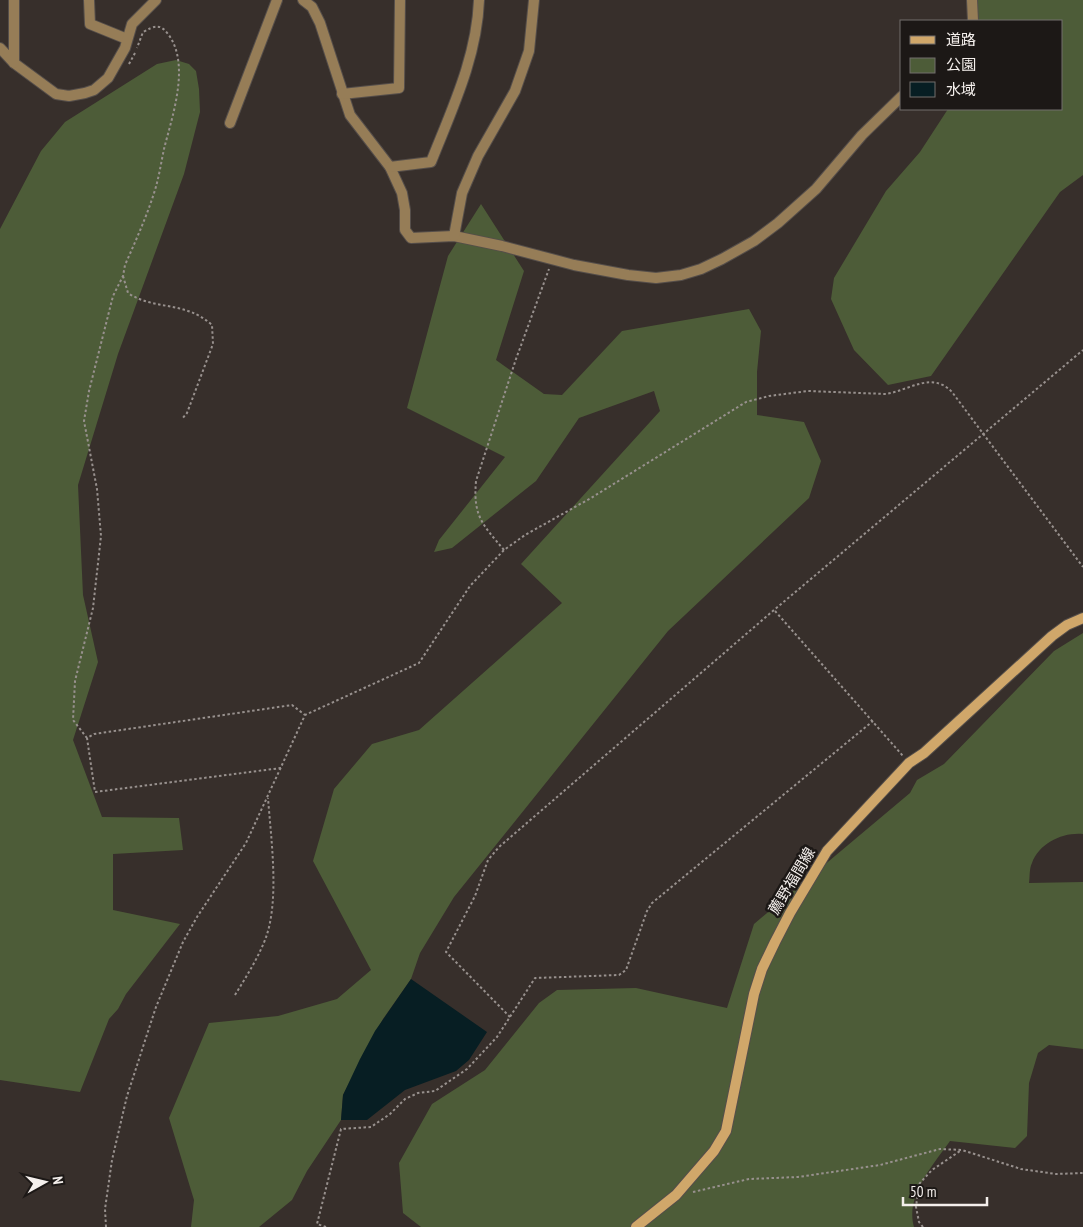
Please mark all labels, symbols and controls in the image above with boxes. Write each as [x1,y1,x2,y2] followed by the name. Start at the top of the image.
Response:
[900,20,1063,110] legend
[946,30,976,49] text: 道路
[946,55,976,74] text: 公園
[946,80,976,99] text: 水域
[764,844,819,918] street label: 薦野福間線
[20,1157,70,1207] north arrow
[903,1174,987,1206] scale bar
[48,1175,67,1185] text: N
[910,1182,936,1201] text: 50 m

